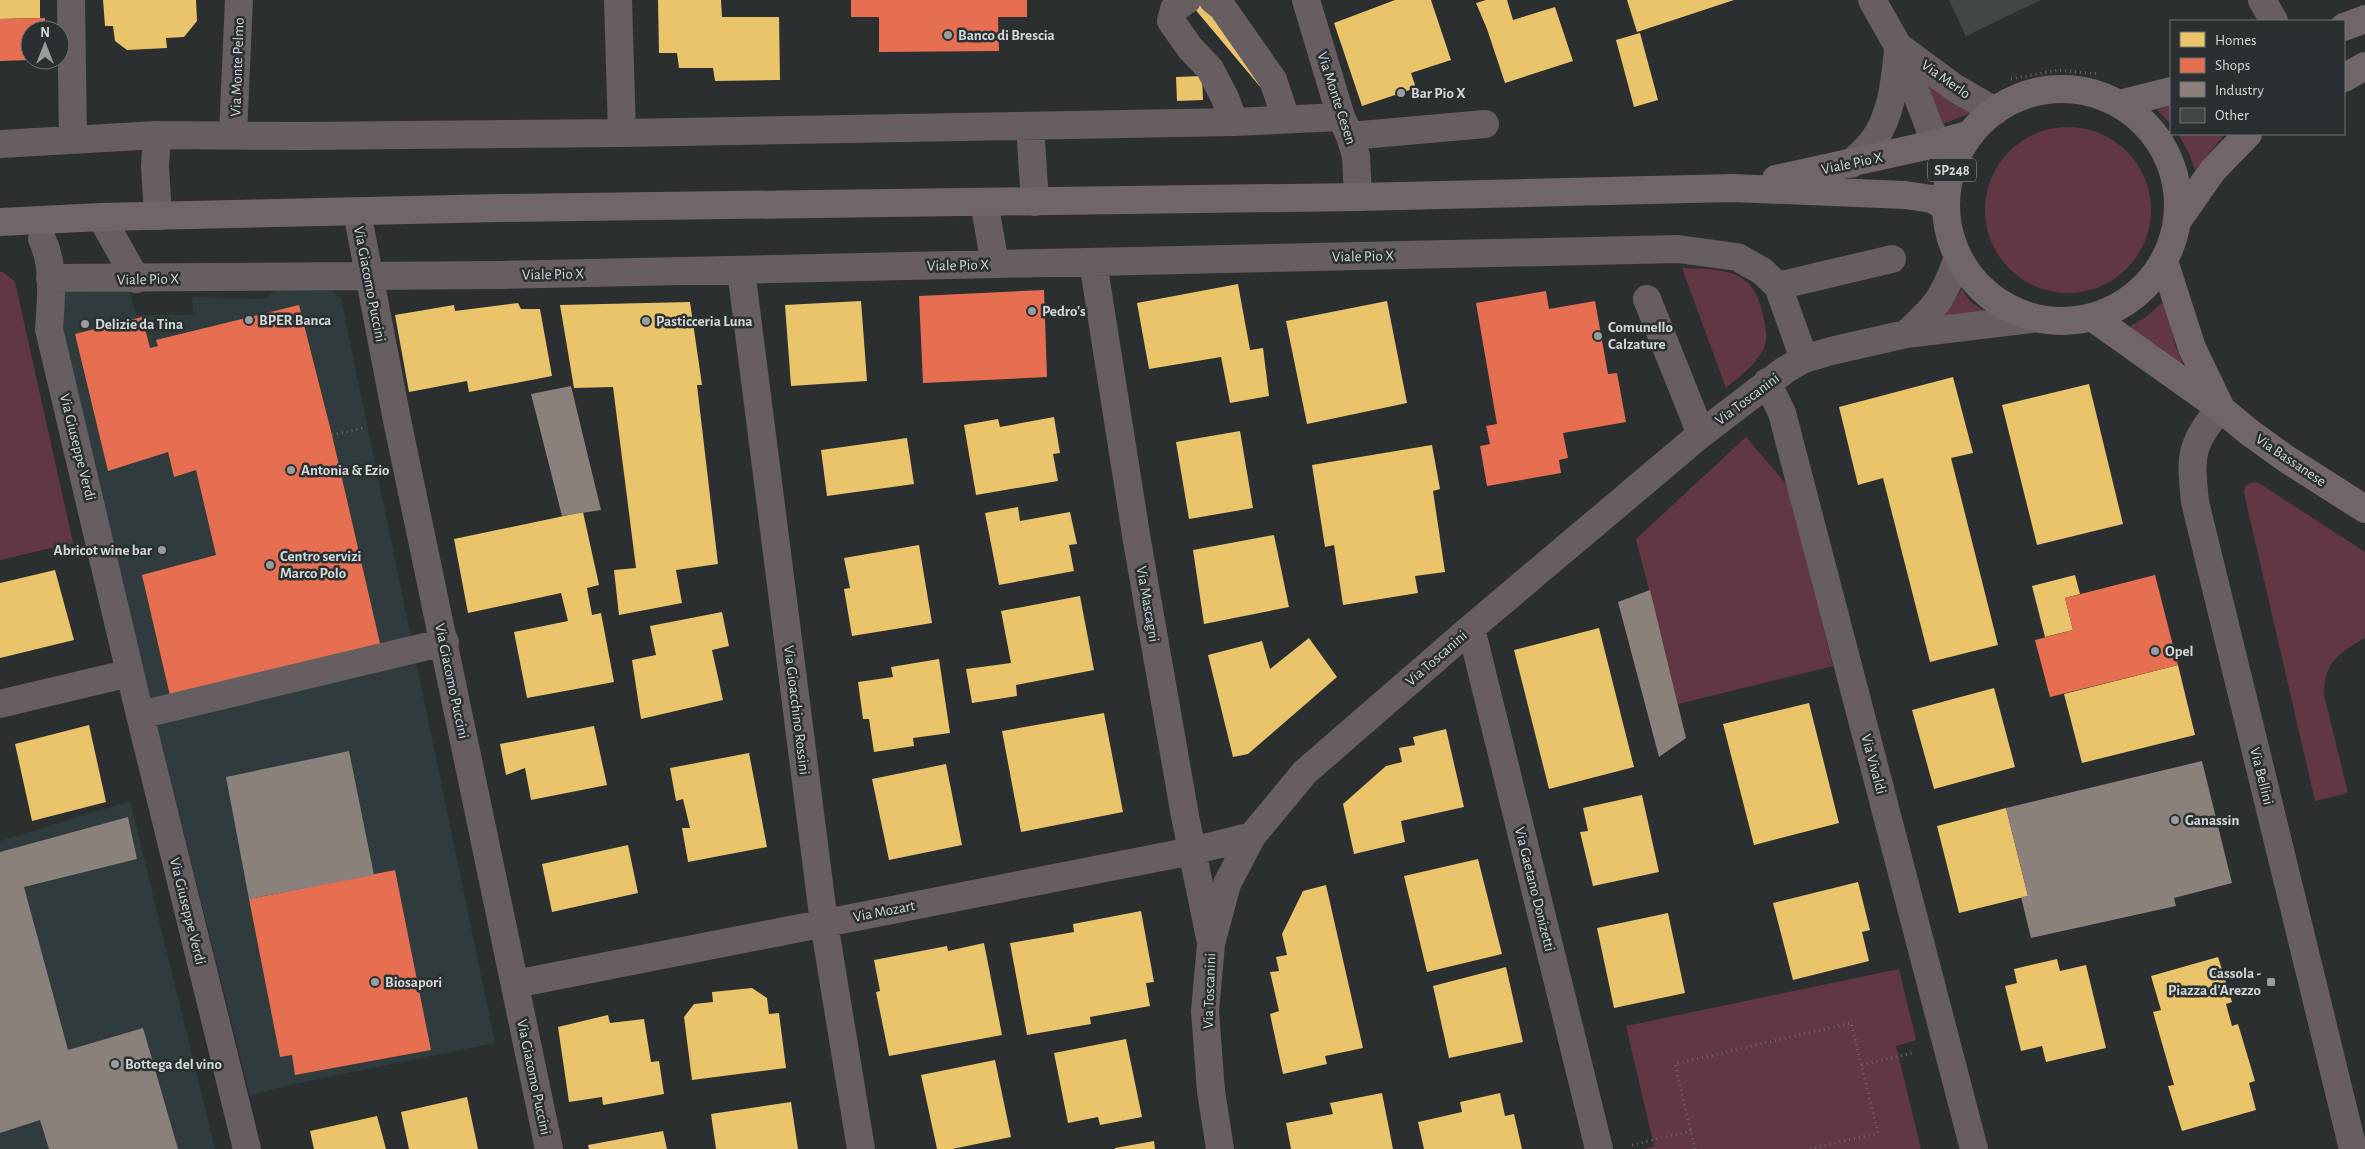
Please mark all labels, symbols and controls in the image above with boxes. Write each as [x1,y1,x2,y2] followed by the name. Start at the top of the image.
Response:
[228,17,247,117] street label: Via Monte Pelmo
[20,20,70,70] north arrow
[2170,20,2345,135] legend
[40,26,50,40] text: N
[958,28,1055,43] place label: Banco di Brescia
[942,29,954,41] marker: Banco di Brescia
[2215,33,2257,48] text: Homes
[1314,50,1359,146] street label: Via Monte Cesen
[1919,57,1973,102] street label: Via Merlo
[2215,58,2250,73] text: Shops
[2215,83,2264,98] text: Industry
[1411,86,1466,101] place label: Bar Pio X
[1395,87,1407,99] marker: Bar Pio X
[2215,108,2249,123] text: Other
[1820,150,1884,177] street label: Viale Pio X
[1928,158,1976,182] road number: SP248
[351,225,388,343] street label: Via Giacomo Puccini
[1332,248,1394,265] street label: Viale Pio X
[927,257,989,274] street label: Viale Pio X
[522,266,584,283] street label: Viale Pio X
[117,271,179,288] street label: Viale Pio X
[1042,304,1086,319] place label: Pedro's
[1026,305,1038,317] marker: Pedro's
[259,313,331,328] place label: BPER Banca
[243,314,255,326] marker: BPER Banca
[656,314,753,329] place label: Pasticceria Luna
[640,315,652,327] marker: Pasticceria Luna
[95,317,183,332] place label: Delizie da Tina
[79,318,91,330] marker: Delizie da Tina
[1608,320,1673,352] place label: Comunello Calzature
[1592,330,1604,342] marker: Comunello Calzature
[1712,371,1782,428] street label: Via Toscanini
[57,392,98,502] street label: Via Giuseppe Verdi
[2253,431,2329,489] street label: Via Bassanese
[301,463,389,478] place label: Antonia & Ezio
[285,464,297,476] marker: Antonia & Ezio
[54,543,153,558] place label: Abricot wine bar
[156,544,168,556] marker: Abricot wine bar
[280,549,362,581] place label: Centro servizi Marco Polo
[264,559,276,571] marker: Centro servizi Marco Polo
[1133,565,1162,643] street label: Via Mascagni
[432,622,471,740] street label: Via Giacomo Puccini
[1403,628,1470,689] street label: Via Toscanini
[2165,644,2193,659] place label: Opel
[781,645,812,776] street label: Via Gioacchino Rossini
[2149,645,2161,657] marker: Opel
[1858,732,1889,796] street label: Via Vivaldi
[2247,746,2276,806] street label: Via Bellini
[2185,813,2240,828] place label: Ganassin
[2169,814,2181,826] marker: Ganassin
[1512,825,1557,953] street label: Via Gaetano Donizetti
[167,856,208,966] street label: Via Giuseppe Verdi
[852,898,917,925] street label: Via Mozart
[1201,953,1218,1029] street label: Via Toscanini
[2168,966,2261,998] place label: Cassola - Piazza d'Arezzo
[385,975,442,990] place label: Biosapori
[369,976,381,988] marker: Biosapori
[2265,976,2277,988] marker: Cassola - Piazza d'Arezzo
[514,1018,553,1136] street label: Via Giacomo Puccini
[125,1057,222,1072] place label: Bottega del vino
[109,1058,121,1070] marker: Bottega del vino

